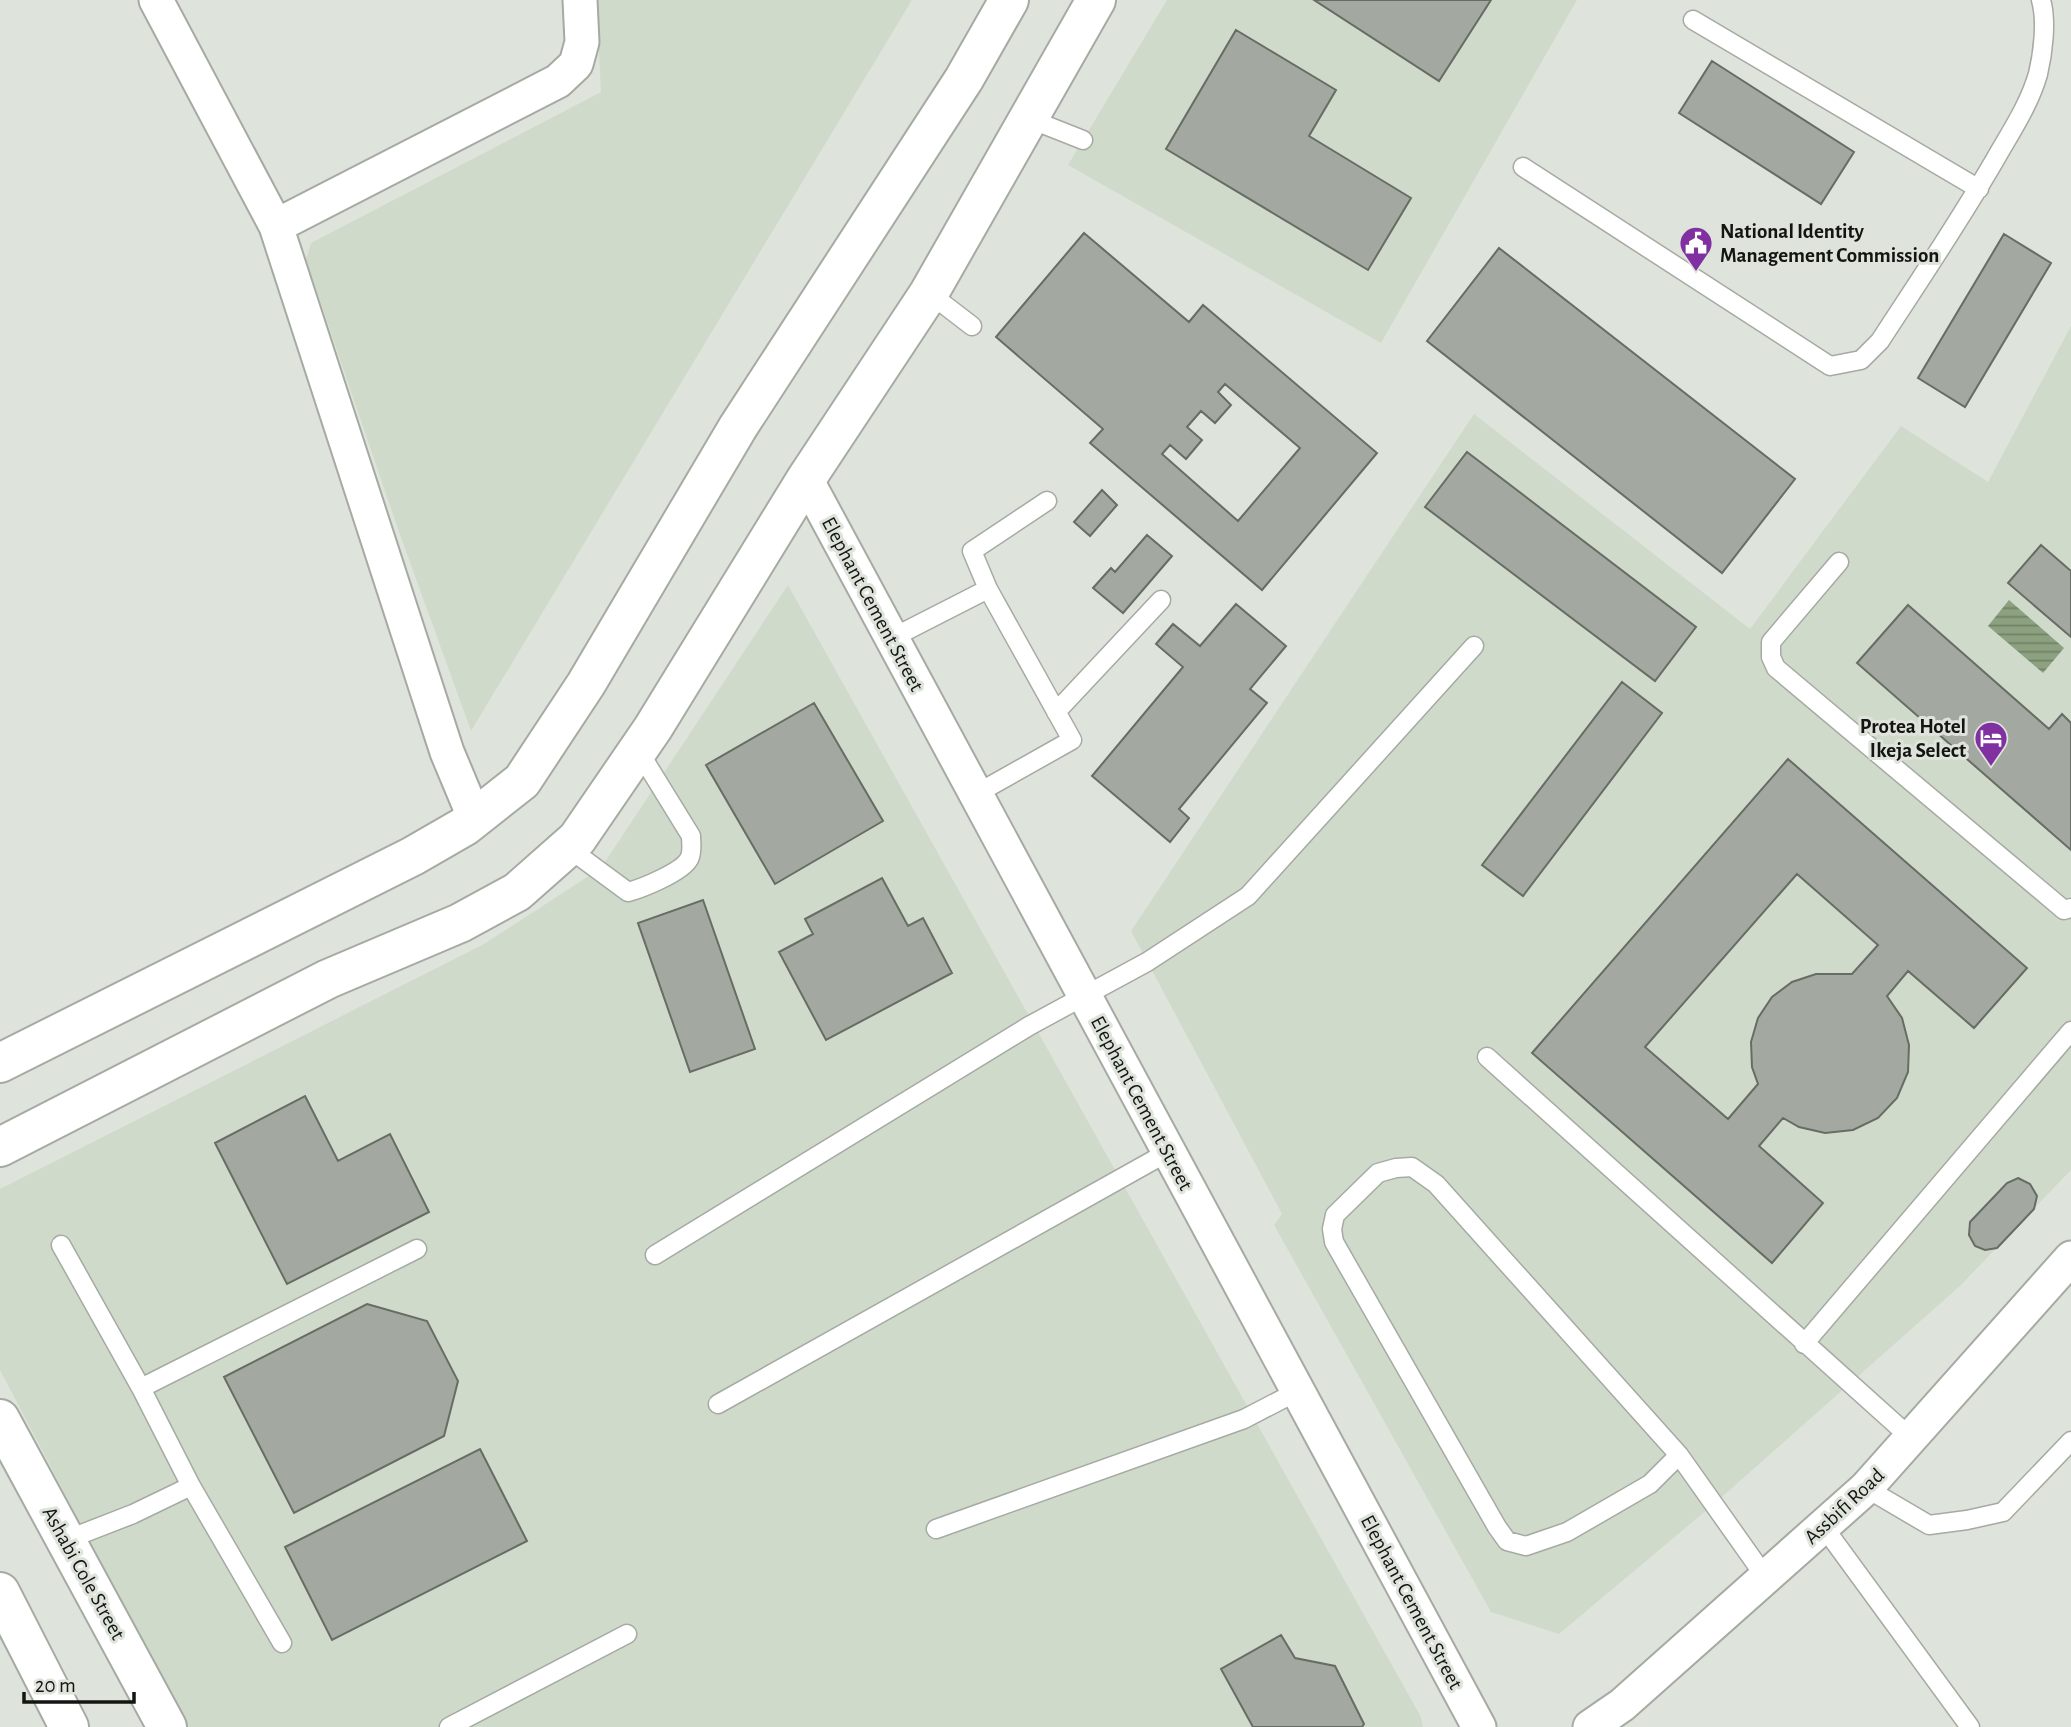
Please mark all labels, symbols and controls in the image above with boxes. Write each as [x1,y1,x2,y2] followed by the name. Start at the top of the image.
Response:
[1720,221,1939,266] place label: National Identity Management Commission
[1677,224,1715,273] public building icon: National Identity Management Commission
[818,514,928,695] street label: Elephant Cement Street
[1860,716,1966,761] place label: Protea Hotel Ikeja Select
[1972,719,2010,768] hotel icon: Protea Hotel Ikeja Select
[1087,1013,1197,1194] street label: Elephant Cement Street
[1800,1464,1888,1548] street label: Assbifi Road
[38,1503,129,1644] street label: Ashabi Cole Street
[1357,1512,1467,1693] street label: Elephant Cement Street
[24,1660,135,1704] scale bar
[35,1675,76,1696] text: 20 m

